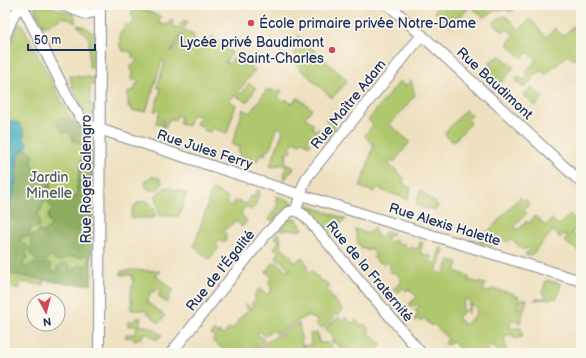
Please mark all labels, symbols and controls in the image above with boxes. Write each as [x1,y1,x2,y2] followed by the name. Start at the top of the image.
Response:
[259,14,476,32] place label: École primaire privée Notre-Dame
[246,18,256,28] marker: École primaire privée Notre-Dame
[28,26,95,52] scale bar
[34,33,61,48] text: 50 m
[180,34,325,67] place label: Lycée privé Baudimont Saint-Charles
[453,44,537,124] street label: Rue Baudimont
[327,45,337,55] marker: Lycée privé Baudimont Saint-Charles
[307,56,390,152] street label: Rue Maître Adam
[78,114,95,244] street label: Rue Roger Salengro
[155,126,255,173] street label: Rue Jules Ferry
[26,169,72,202] park label: Jardin Minelle
[387,199,503,250] street label: Rue Alexis Halette
[322,217,417,326] street label: Rue de la Fraternité
[182,225,259,314] street label: Rue de l'Égalité
[26,292,66,332] north arrow
[42,314,52,328] text: N

